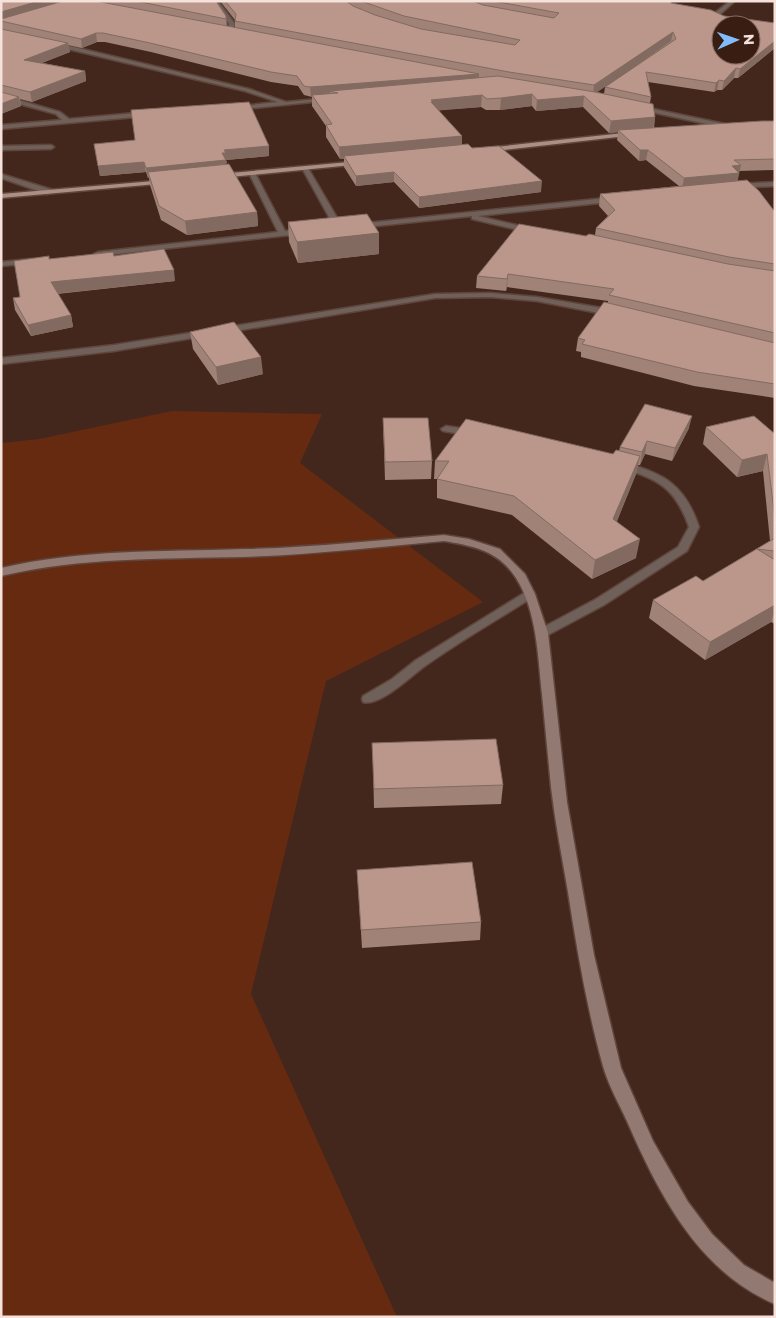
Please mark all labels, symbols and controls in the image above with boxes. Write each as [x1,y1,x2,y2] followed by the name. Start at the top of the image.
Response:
[711,15,761,65] north arrow
[740,34,758,46] text: N

